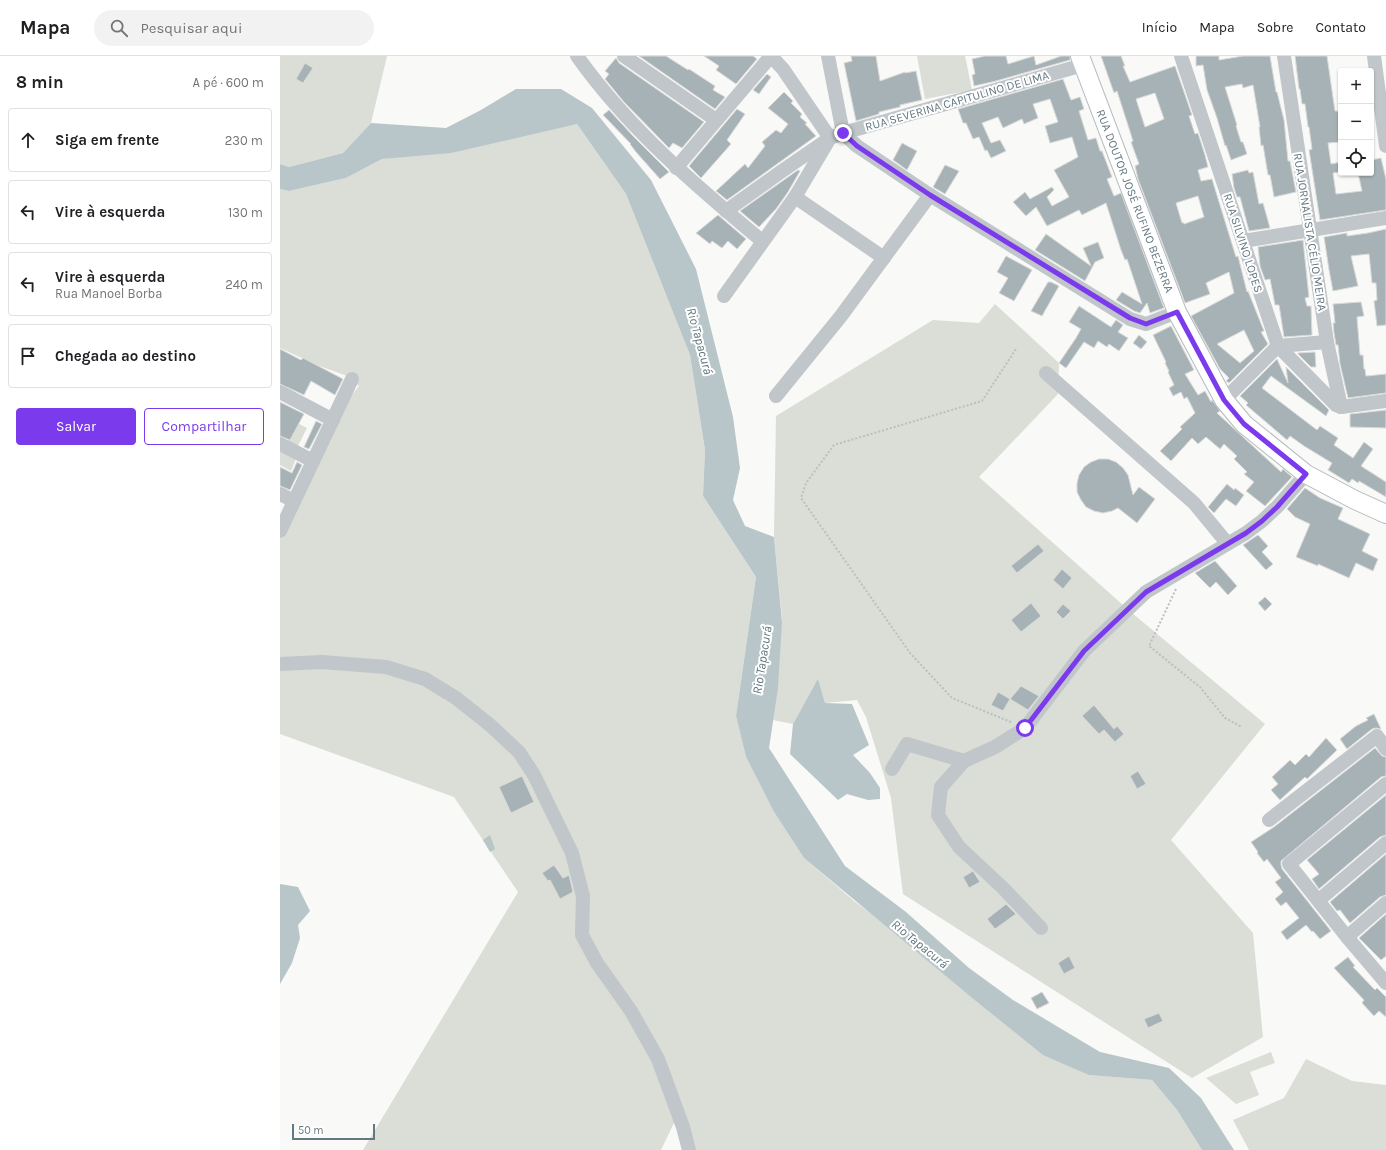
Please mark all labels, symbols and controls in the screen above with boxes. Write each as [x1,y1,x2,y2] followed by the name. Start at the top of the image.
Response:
[94,10,374,46] search box
[20,17,70,39] text: Mapa
[108,17,130,39] icon: search
[140,19,242,37] text: Pesquisar aqui
[1142,19,1177,36] text: Início
[1199,19,1235,36] text: Mapa
[1257,19,1293,36] text: Sobre
[1315,19,1366,36] text: Contato
[864,68,1051,134] street label: RUA SEVERINA CAPITULINO DE LIMA
[1338,68,1374,176] map controls
[1338,68,1374,104] button: +
[16,72,64,92] text: 8 min
[193,75,264,90] text: A pé · 600 m
[1338,104,1374,140] button: −
[1094,107,1177,295] street label: RUA DOUTOR JOSÉ RUFINO BEZERRA
[834,124,852,142] route end
[17,129,39,151] icon: ahead
[55,131,159,149] text: Siga em frente
[225,133,263,148] text: 230 m
[1338,140,1374,176] button: locate
[1291,152,1330,312] street label: RUA JORNALISTA CÉLIO MEIRA
[1220,192,1266,294] street label: RUA SILVINO LOPES
[17,201,39,223] icon: left
[55,203,165,221] text: Vire à esquerda
[228,205,263,220] text: 130 m
[55,268,165,286] text: Vire à esquerda
[17,273,39,295] icon: left
[225,277,263,292] text: 240 m
[55,286,162,301] text: Rua Manoel Borba
[684,306,716,377] water label: Rio Tapacurá
[17,345,39,367] icon: arrive
[55,347,196,365] text: Chegada ao destino
[16,408,136,445] button: Salvar
[144,408,264,445] button: Compartilhar
[749,624,775,695] water label: Rio Tapacurá
[1016,719,1034,737] route start
[889,916,952,972] water label: Rio Tapacurá
[292,1122,375,1141] scale bar
[298,1124,324,1137] text: 50 m

